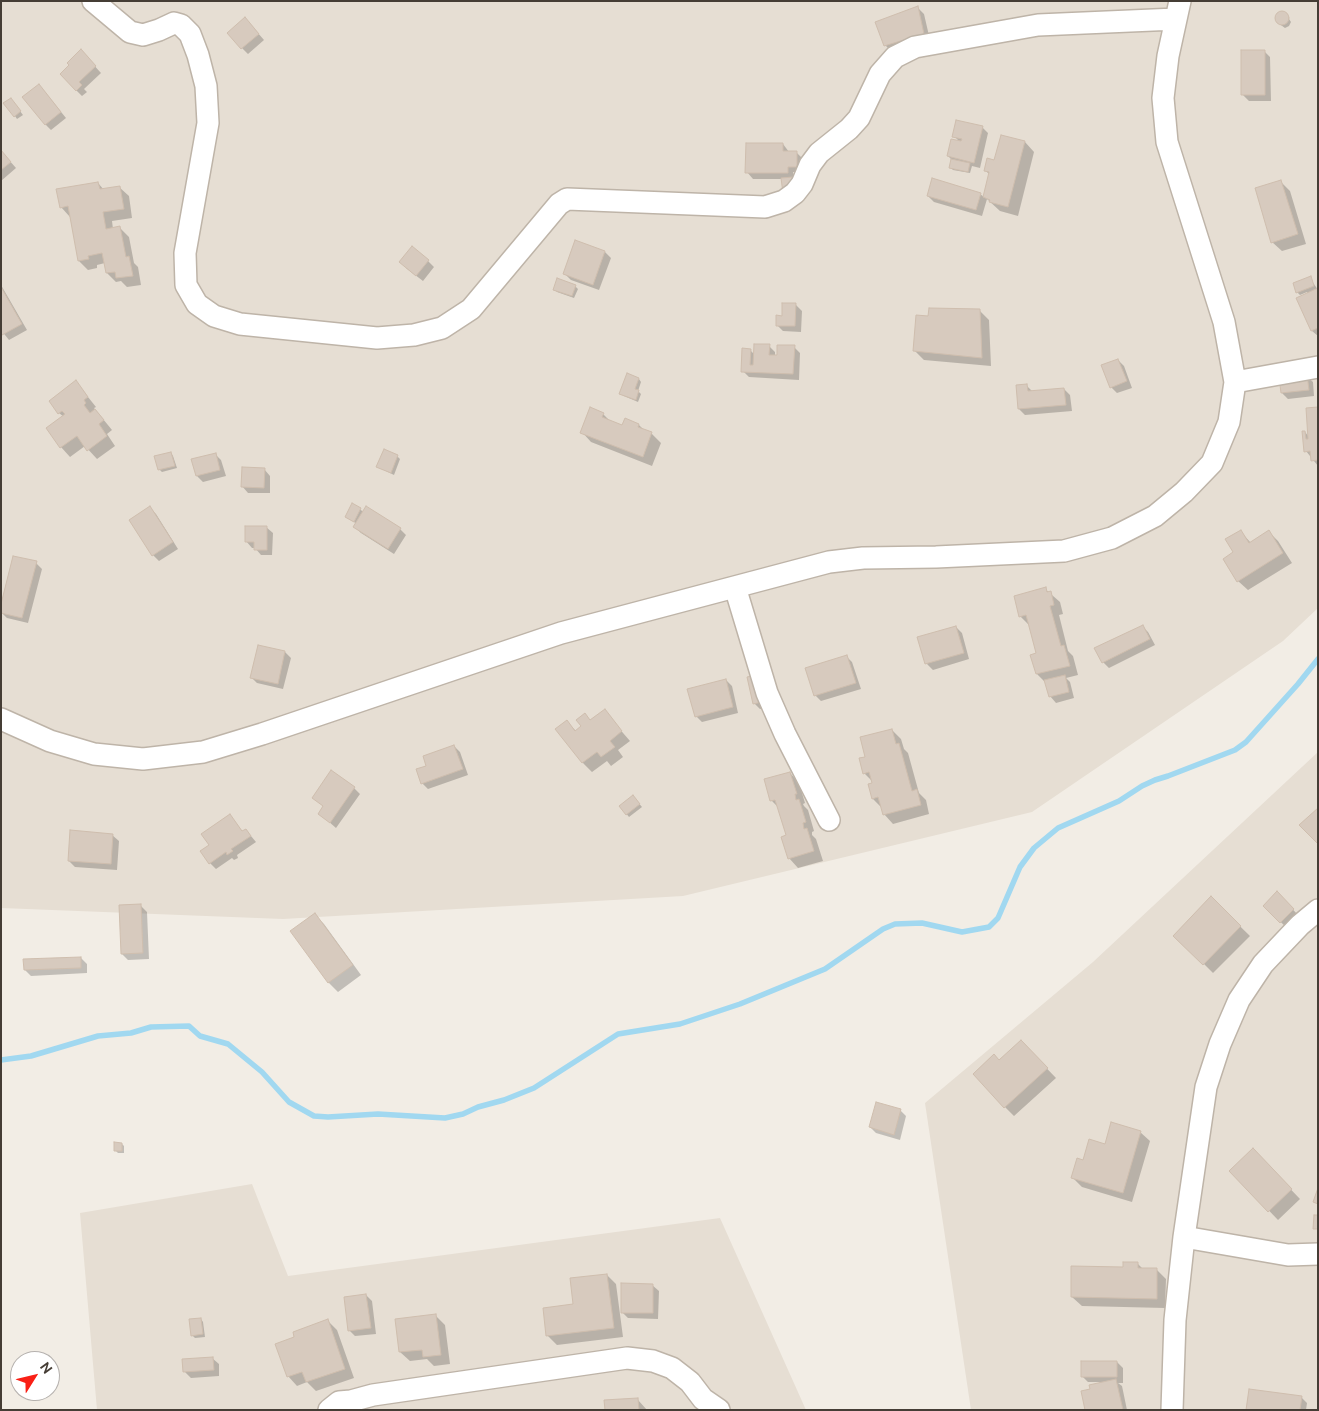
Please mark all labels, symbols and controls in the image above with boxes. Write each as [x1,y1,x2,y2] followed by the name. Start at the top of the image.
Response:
[10,1351,60,1401] north arrow
[37,1359,56,1377] text: N

